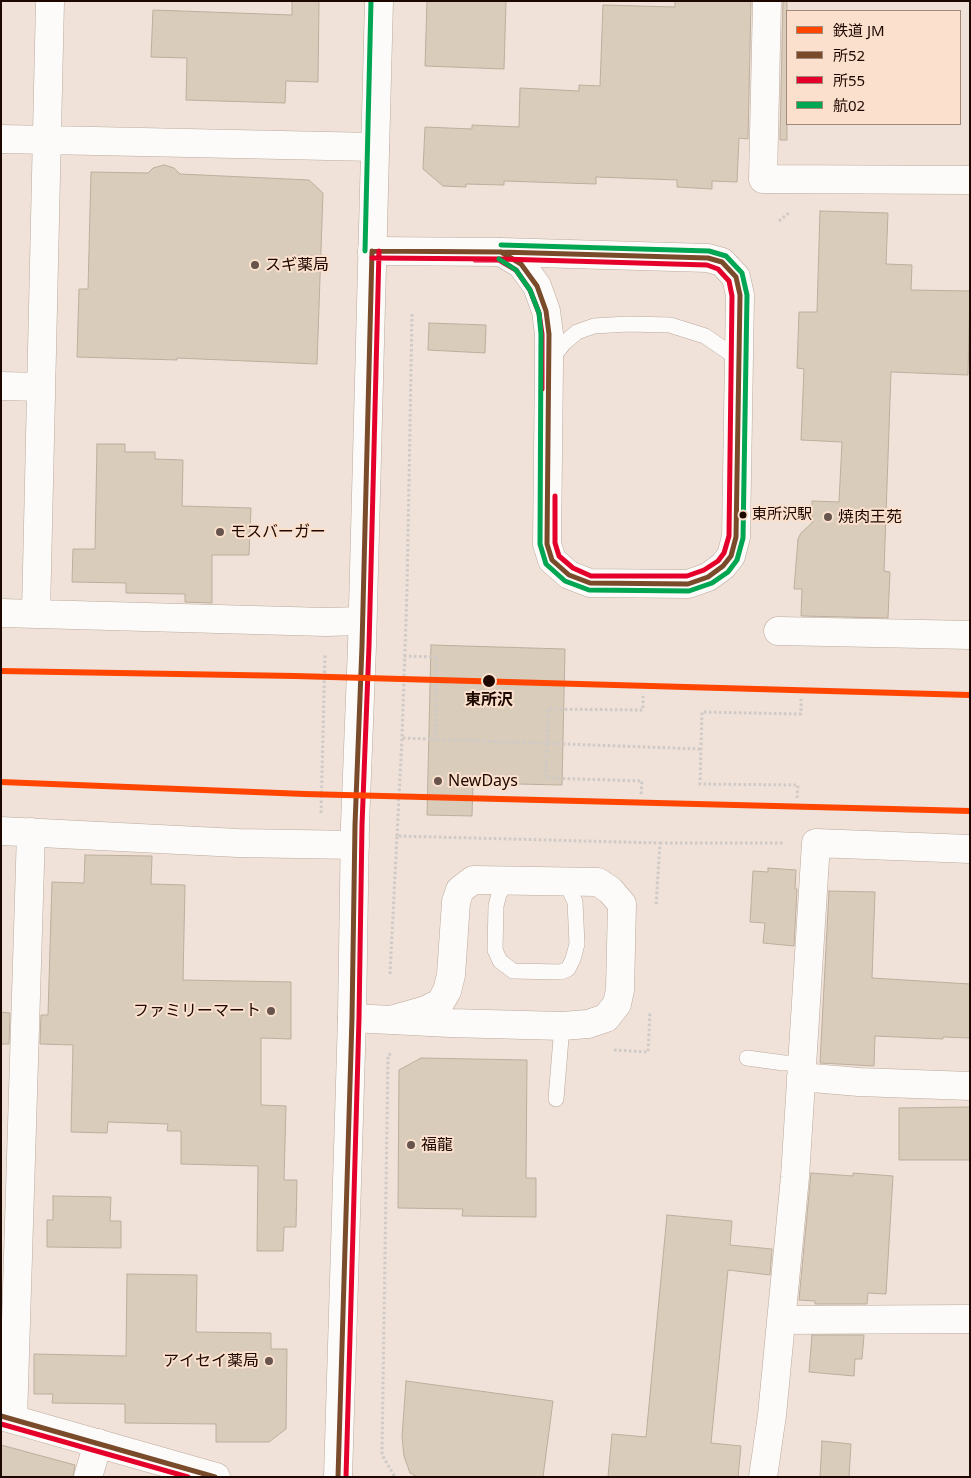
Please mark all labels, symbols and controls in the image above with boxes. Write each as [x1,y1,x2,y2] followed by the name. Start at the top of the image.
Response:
[786,10,961,125] legend
[833,20,885,40] text: 鉄道 JM
[833,45,865,65] text: 所52
[833,70,865,90] text: 所55
[833,95,865,115] text: 航02
[265,255,329,275] place label: スギ薬局
[249,259,261,271] marker: スギ薬局
[752,506,812,524] place label: 東所沢駅
[838,507,902,527] place label: 焼肉王苑
[738,510,748,520] marker: 東所沢駅
[822,511,834,523] marker: 焼肉王苑
[230,522,326,542] place label: モスバーガー
[214,526,226,538] marker: モスバーガー
[481,673,497,689] marker: 東所沢
[465,690,513,710] place label: 東所沢
[448,771,518,791] place label: NewDays
[432,775,444,787] marker: NewDays
[133,1001,261,1021] place label: ファミリーマート
[265,1005,277,1017] marker: ファミリーマート
[421,1135,453,1155] place label: 福龍
[405,1139,417,1151] marker: 福龍
[163,1351,259,1371] place label: アイセイ薬局
[263,1355,275,1367] marker: アイセイ薬局

